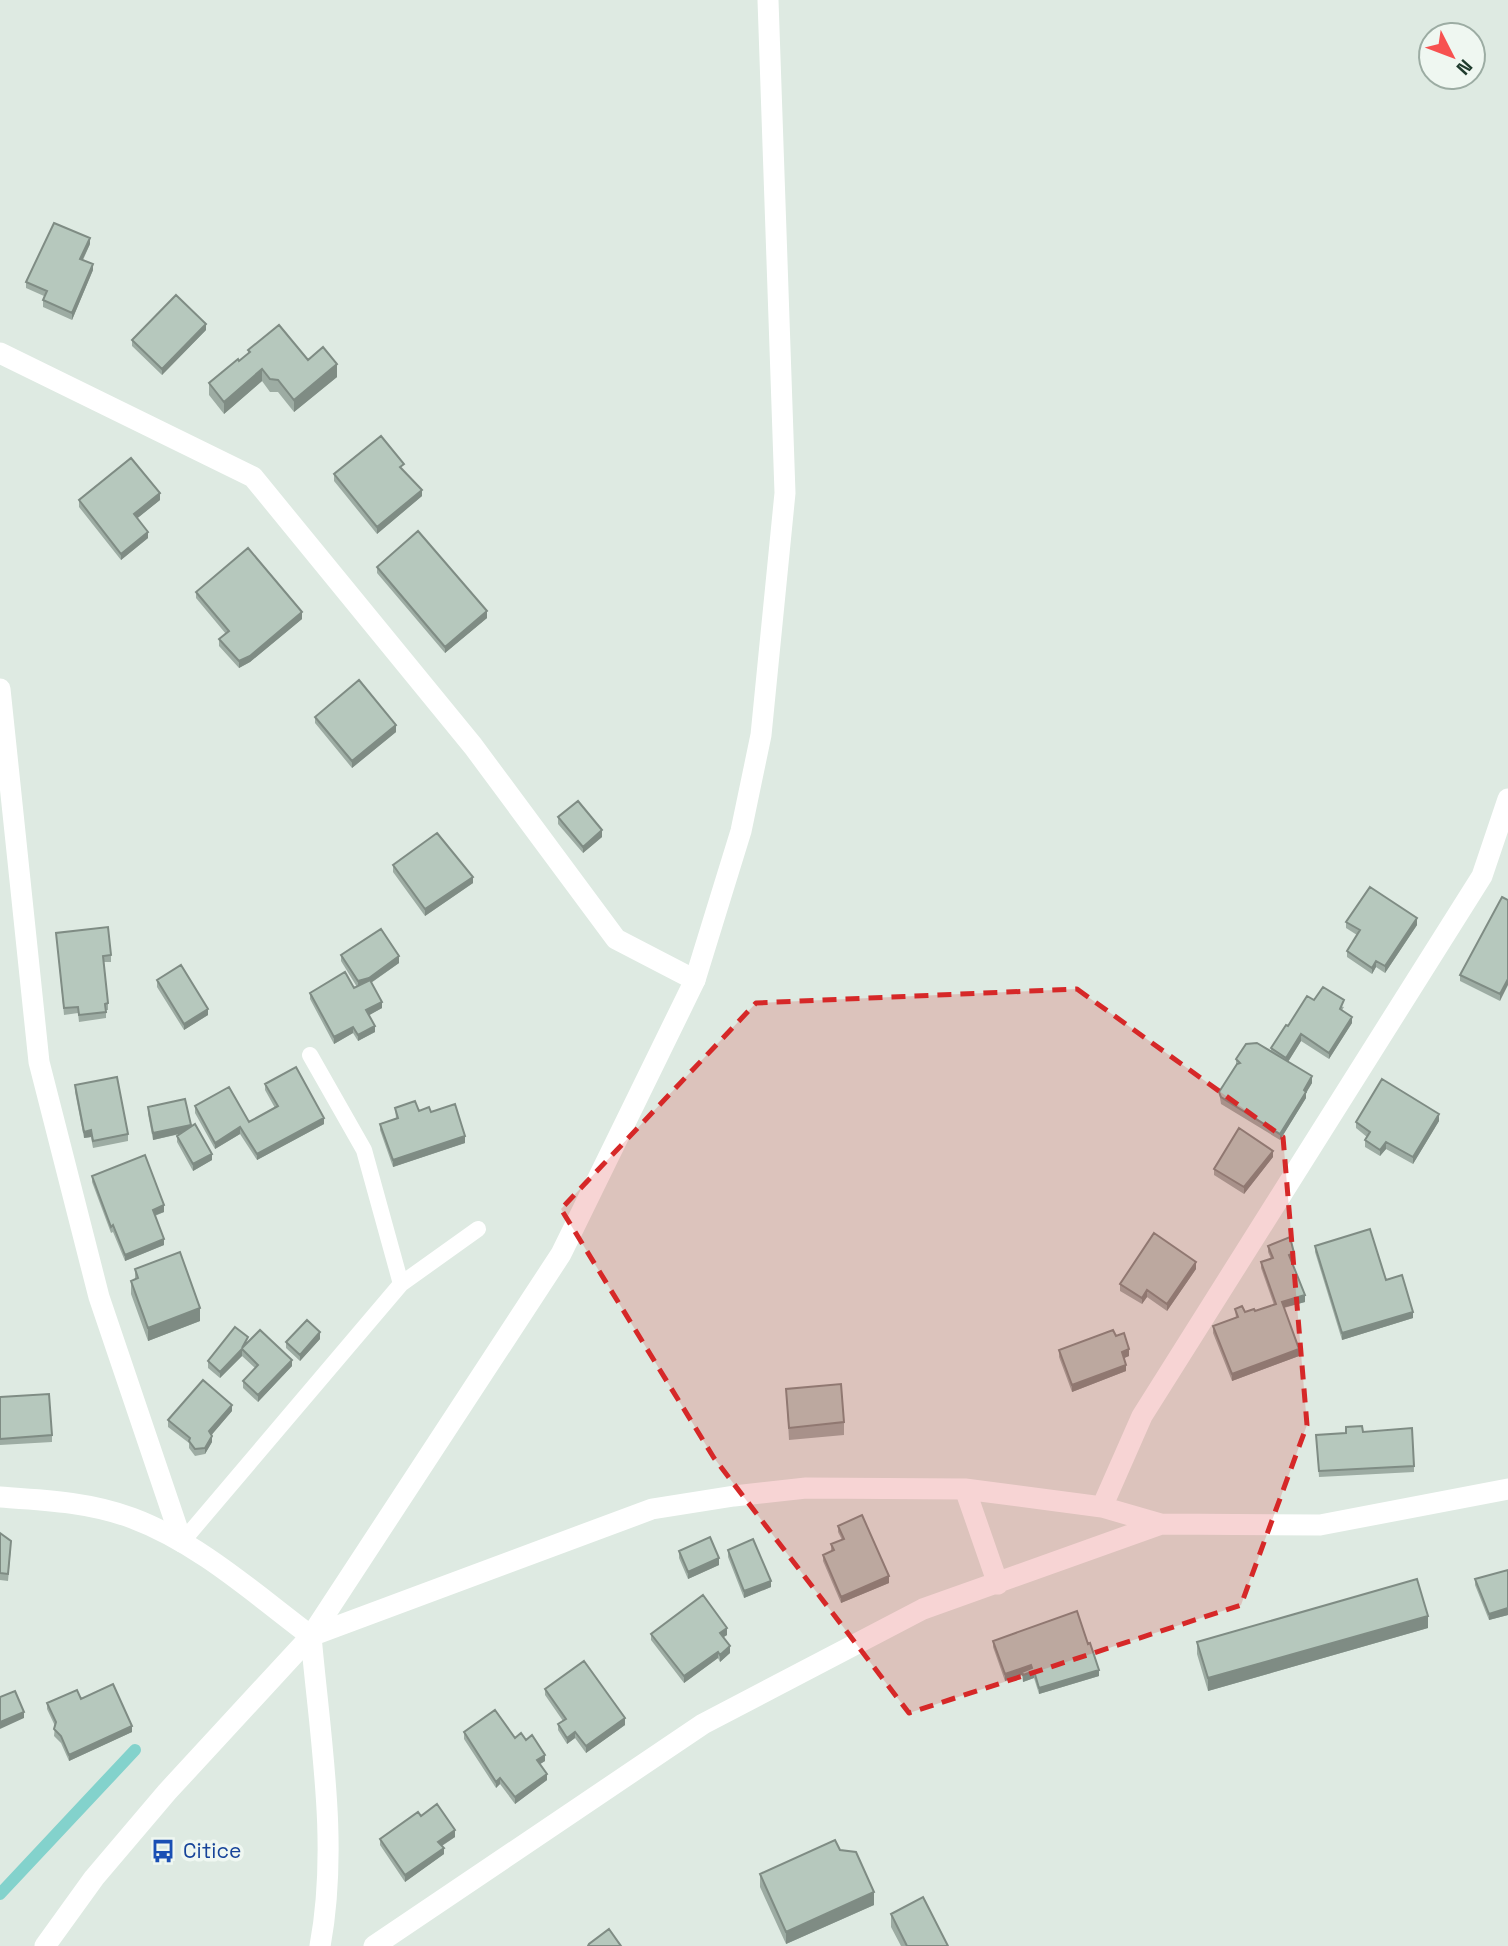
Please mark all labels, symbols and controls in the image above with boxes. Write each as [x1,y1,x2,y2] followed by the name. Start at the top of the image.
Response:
[1417,21,1487,91] north arrow
[1451,54,1478,80] text: N
[149,1837,177,1865] bus stop icon: Citice
[183,1837,241,1864] place label: Citice

